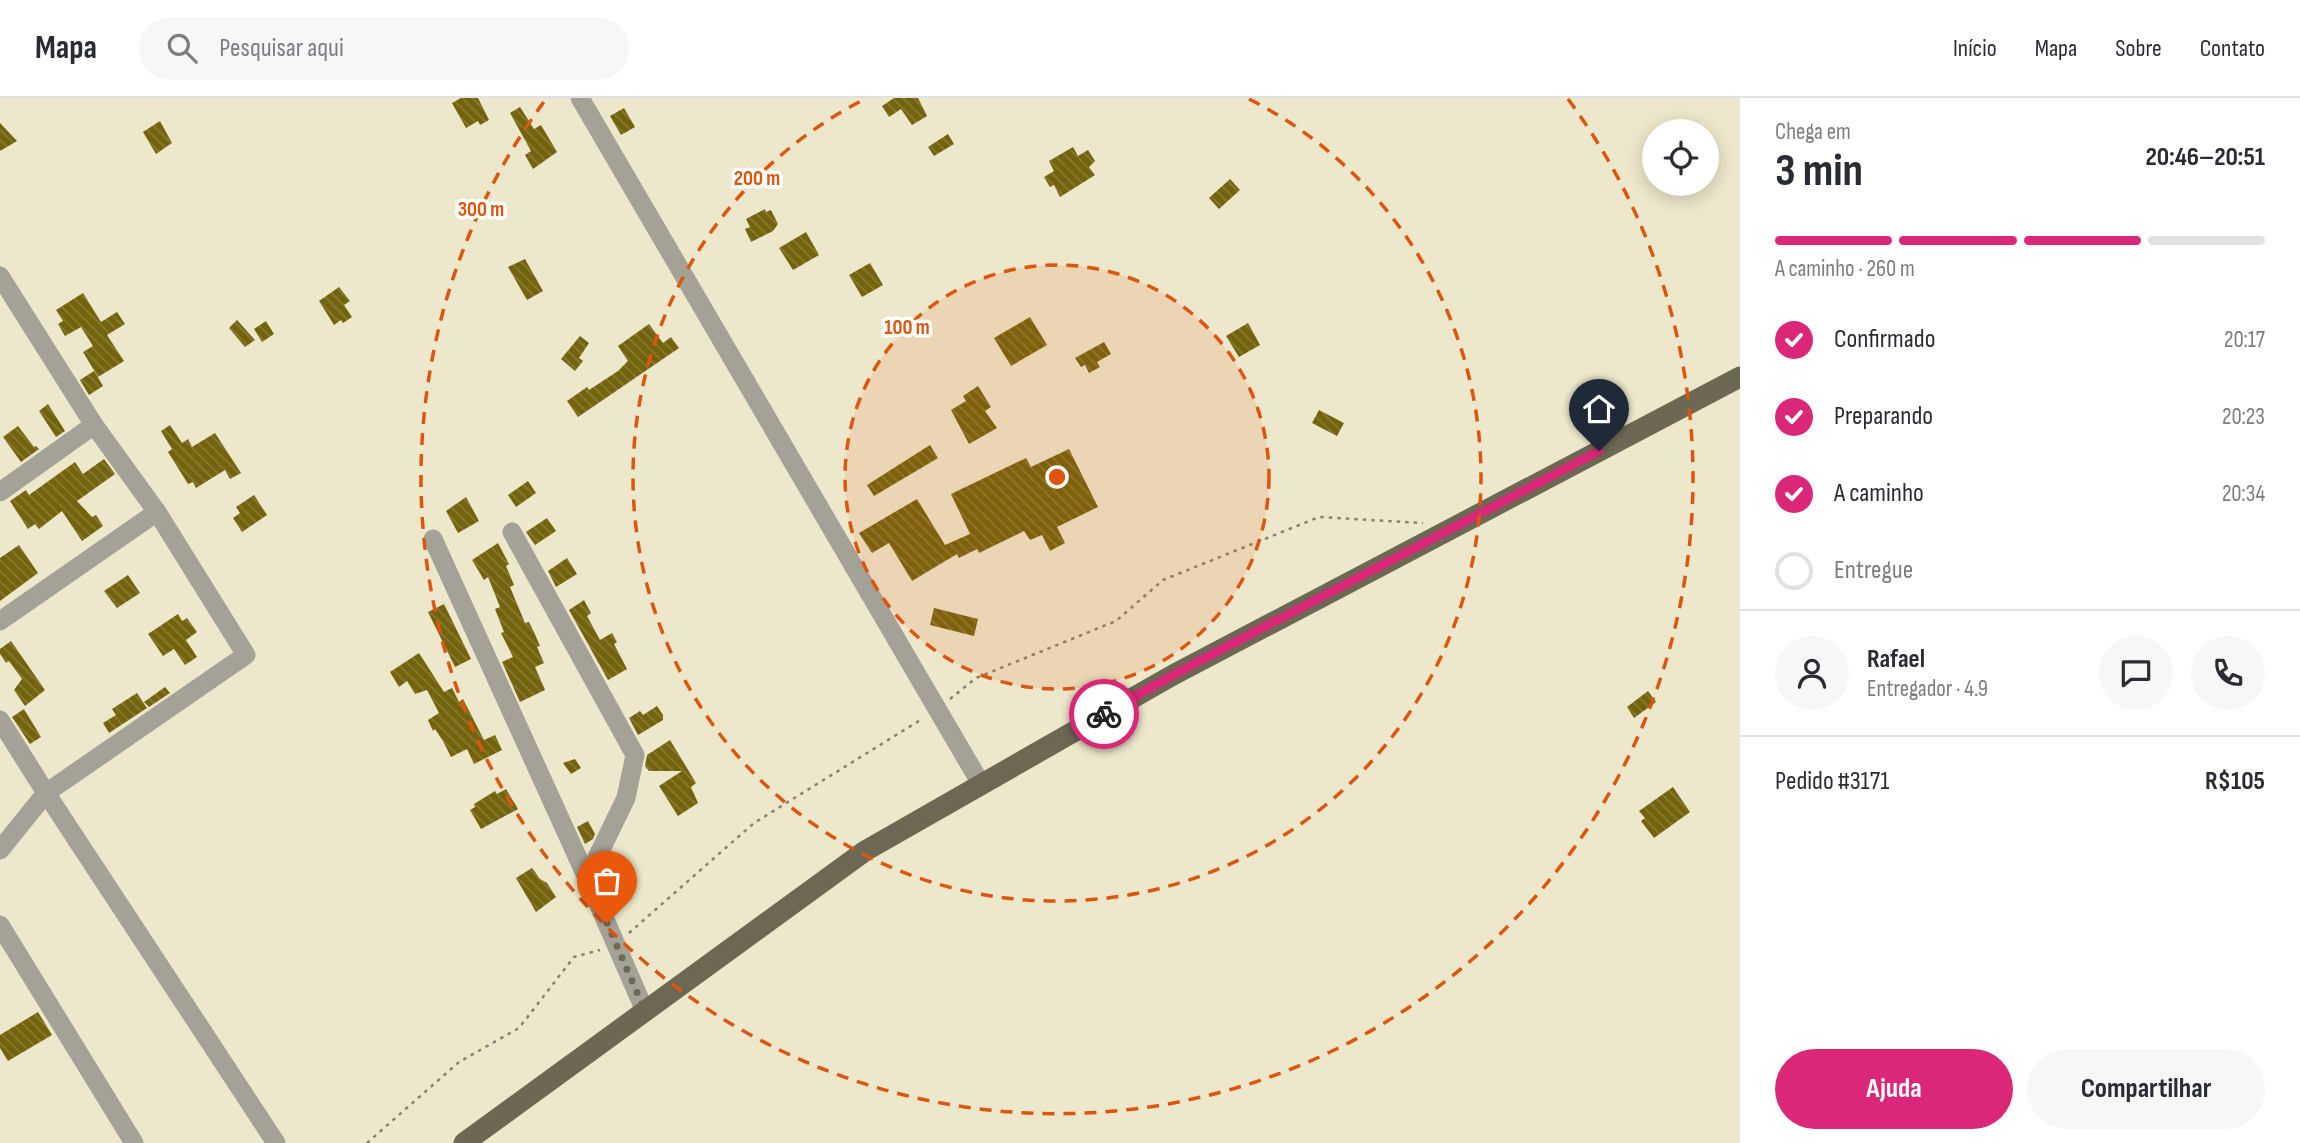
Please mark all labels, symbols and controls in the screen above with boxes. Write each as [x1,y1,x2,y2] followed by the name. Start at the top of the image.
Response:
[139,17,629,80] search box
[35,28,97,68] text: Mapa
[163,29,201,67] icon: search
[219,33,344,64] text: Pesquisar aqui
[1953,34,1997,63] text: Início
[2035,34,2077,63] text: Mapa
[2115,34,2162,63] text: Sobre
[2200,34,2265,63] text: Contato
[1775,118,1851,146] text: Chega em
[1642,119,1719,196] map controls
[1642,119,1719,196] button: locate
[2145,142,2265,173] text: 20:46–20:51
[1775,144,1863,199] text: 3 min
[734,166,780,191] text: 200 m
[458,197,504,222] text: 300 m
[1775,255,1915,283] text: A caminho · 260 m
[884,315,930,340] text: 100 m
[1775,321,1813,359] icon: check
[1834,324,1935,355] text: Confirmado
[2224,326,2265,354] text: 20:17
[1569,379,1629,451] pin
[1580,390,1618,428] icon: home
[1775,398,1813,436] icon: check
[1834,401,1933,432] text: Preparando
[2222,403,2265,431] text: 20:23
[1045,465,1069,489] centre of rings
[1775,475,1813,513] icon: check
[1834,478,1924,509] text: A caminho
[2222,480,2265,508] text: 20:34
[1834,555,1913,586] text: Entregue
[1775,636,1849,710] button: person
[2099,636,2173,710] button: chat
[2191,636,2265,710] button: phone
[1867,644,1925,675] text: Rafael
[1867,675,1988,703] text: Entregador · 4.9
[1069,679,1139,749] courier
[1085,695,1123,733] icon: bike
[1775,766,1889,797] text: Pedido #3171
[2205,766,2265,797] text: R$105
[577,851,637,923] pin
[588,862,626,900] icon: bag
[1775,1049,2013,1129] button: Ajuda
[2027,1049,2265,1129] button: Compartilhar

